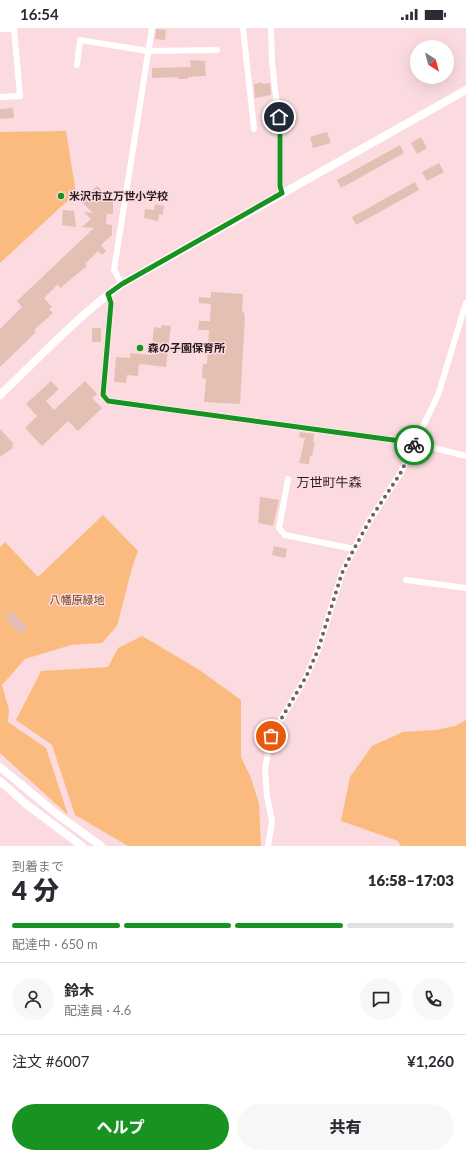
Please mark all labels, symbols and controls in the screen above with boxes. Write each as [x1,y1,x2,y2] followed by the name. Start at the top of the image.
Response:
[20,5,59,23] text: 16:54
[410,40,454,84] north arrow
[410,40,454,84] map controls
[262,100,296,134] pin
[268,106,290,128] icon: home
[69,189,168,202] place label: 米沢市立万世小学校
[56,191,66,201] marker: 米沢市立万世小学校
[148,341,225,354] place label: 森の子園保育所
[135,343,145,353] marker: 森の子園保育所
[394,425,434,465] courier
[403,434,425,456] icon: bike
[296,474,362,490] district label: 万世町牛森
[50,593,105,606] park label: 八幡原緑地
[254,719,288,753] pin
[260,725,282,747] icon: bag
[12,858,64,874] text: 到着まで
[368,871,454,889] text: 16:58–17:03
[12,874,59,906] text: 4 分
[12,936,98,952] text: 配達中 · 650 m
[12,978,54,1020] button: person
[360,978,402,1020] button: chat
[412,978,454,1020] button: phone
[64,981,94,999] text: 鈴木
[64,1002,131,1018] text: 配達員 · 4.6
[12,1052,89,1070] text: 注文 #6007
[407,1052,454,1070] text: ¥1,260
[12,1104,229,1150] button: ヘルプ
[237,1104,454,1150] button: 共有

